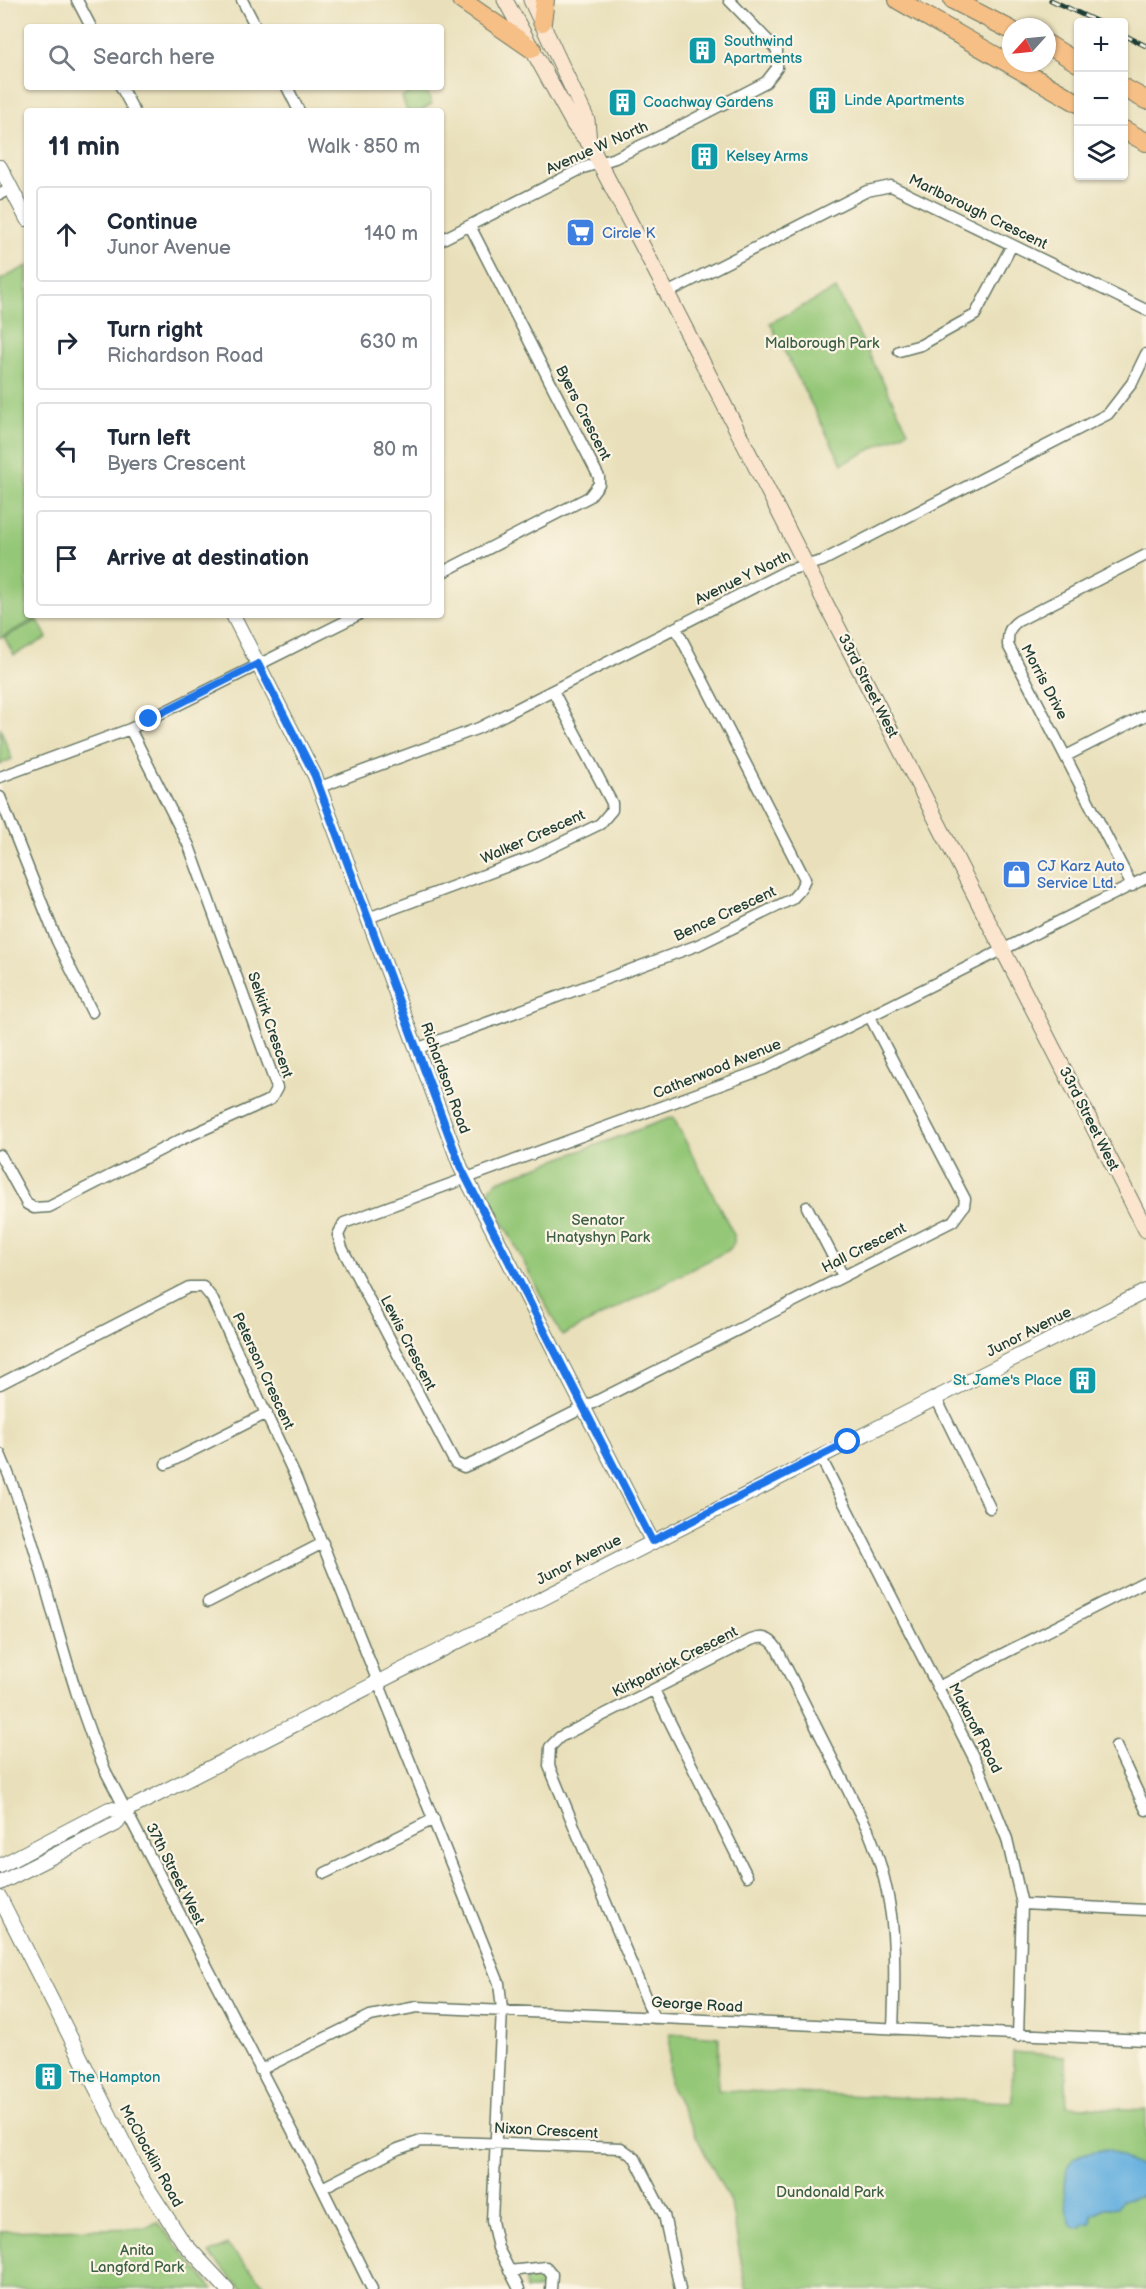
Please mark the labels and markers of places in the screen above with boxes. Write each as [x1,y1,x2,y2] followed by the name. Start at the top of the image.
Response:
[724,32,803,68] place label: Southwind Apartments
[687,34,719,66] building icon: Southwind Apartments
[807,84,839,116] building icon: Linde Apartments
[606,86,638,118] building icon: Coachway Gardens
[844,91,965,110] place label: Linde Apartments
[643,93,774,112] place label: Coachway Gardens
[689,140,721,172] building icon: Kelsey Arms
[726,147,809,166] place label: Kelsey Arms
[565,217,597,249] supermarket icon: Circle K
[602,224,655,243] place label: Circle K
[1037,857,1125,893] place label: CJ Karz Auto Service Ltd.
[1000,859,1032,891] shop icon: CJ Karz Auto Service Ltd.
[1067,1364,1099,1396] building icon: St. Jame's Place
[953,1371,1062,1390] place label: St. Jame's Place
[32,2061,64,2093] building icon: The Hampton
[69,2068,160,2087] place label: The Hampton

